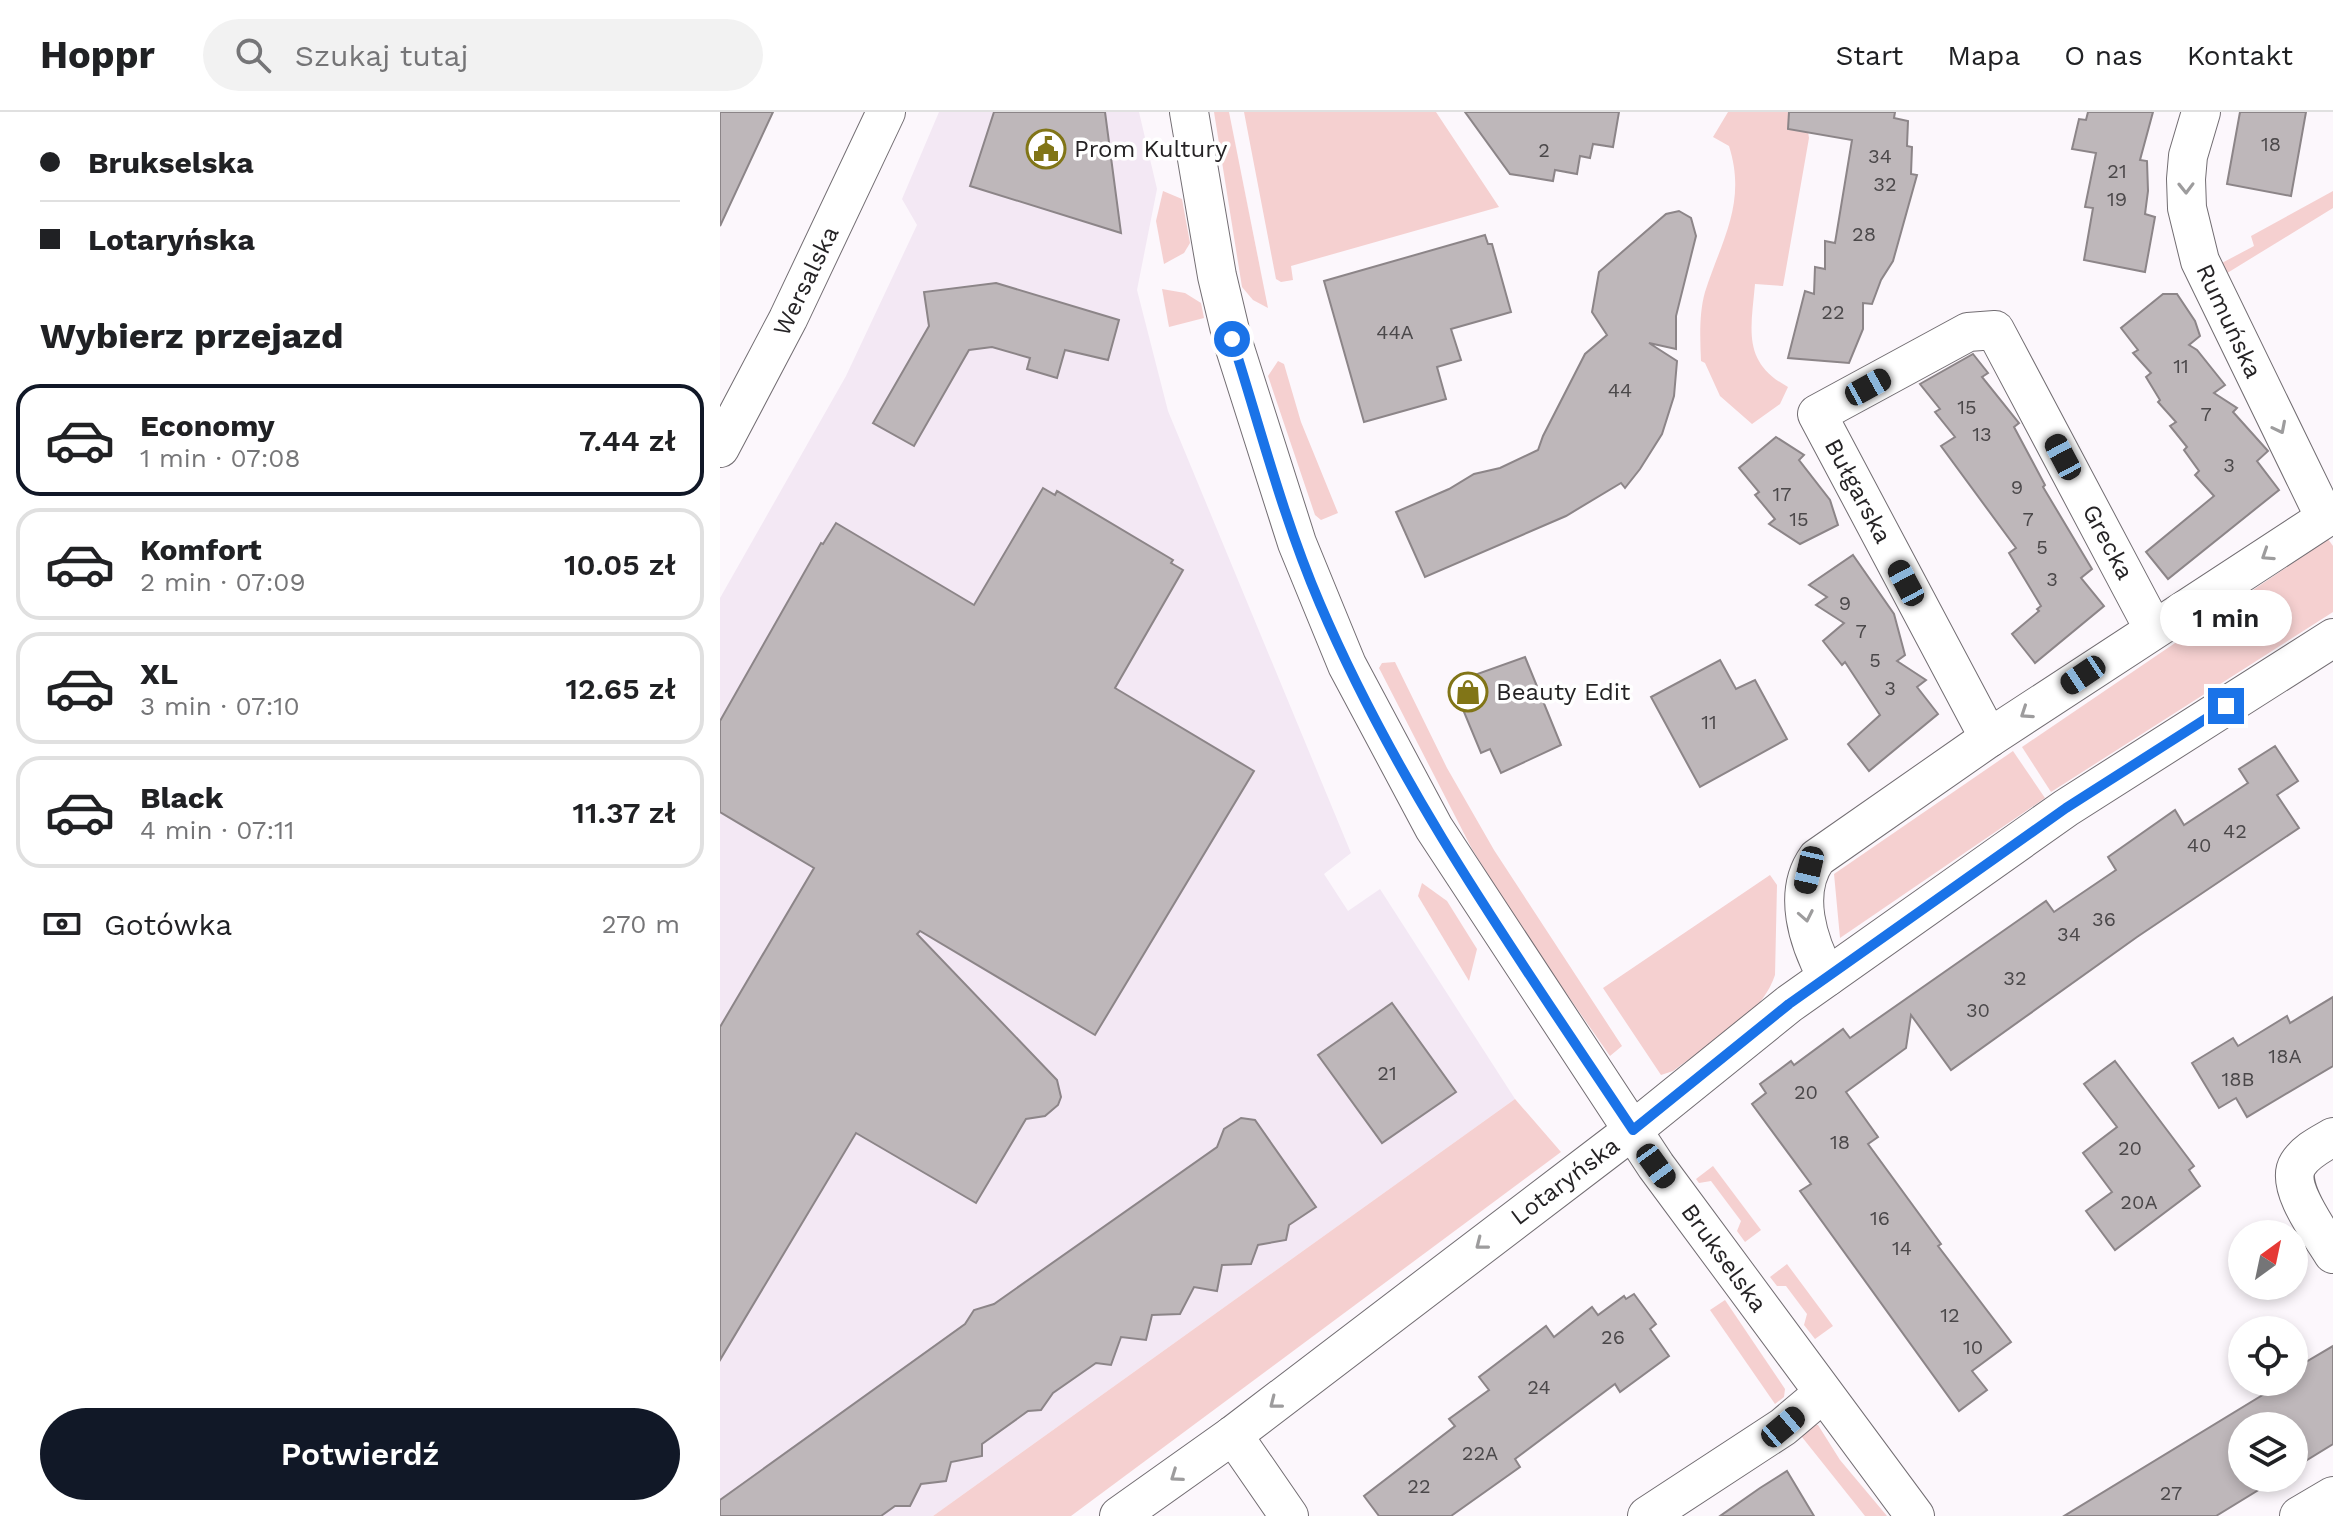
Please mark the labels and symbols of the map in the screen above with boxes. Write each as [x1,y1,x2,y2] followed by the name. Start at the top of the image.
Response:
[1025,128,1067,170] public building icon: Prom Kultury
[2261,132,2281,156] house number: 18
[1074,135,1228,163] place label: Prom Kultury
[1538,138,1550,162] house number: 2
[1868,144,1892,168] house number: 34
[2107,159,2127,183] house number: 21
[1873,172,1897,196] house number: 32
[2178,182,2195,195] one-way arrow
[2107,187,2127,211] house number: 19
[767,222,845,340] street label: Wersalska
[1852,222,1876,246] house number: 28
[2190,260,2268,382] street label: Rumuńska
[1821,300,1845,324] house number: 22
[1376,320,1414,344] house number: 44A
[1214,321,1250,357] route start
[2173,354,2189,378] house number: 11
[1841,365,1895,409] car
[1608,378,1632,402] house number: 44
[1957,395,1977,419] house number: 15
[2200,402,2212,426] house number: 7
[2270,420,2286,435] one-way arrow
[1972,422,1992,446] house number: 13
[2041,430,2085,484] car
[1819,434,1897,548] street label: Bułgarska
[2223,453,2235,477] house number: 3
[2011,475,2023,499] house number: 9
[1772,482,1792,506] house number: 17
[2077,500,2139,584] street label: Grecka
[1789,507,1809,531] house number: 15
[2022,507,2034,531] house number: 7
[2036,535,2048,559] house number: 5
[2262,546,2276,561] one-way arrow
[1884,556,1928,610] car
[2046,567,2058,591] house number: 3
[2160,590,2292,646] callout: 1 min
[1839,591,1851,615] house number: 9
[1855,619,1867,643] house number: 7
[1869,648,1881,672] house number: 5
[2056,652,2110,698] car
[1447,671,1489,713] shop icon: Beauty Edit
[1884,676,1896,700] house number: 3
[1496,678,1630,706] place label: Beauty Edit
[2208,688,2244,724] route end
[2021,703,2035,718] one-way arrow
[1701,710,1717,734] house number: 11
[2223,819,2247,843] house number: 42
[2187,833,2211,857] house number: 40
[1792,844,1826,896] car
[2092,907,2116,931] house number: 36
[1797,909,1814,923] one-way arrow
[2057,922,2081,946] house number: 34
[2003,966,2027,990] house number: 32
[1966,998,1990,1022] house number: 30
[2268,1044,2302,1068] house number: 18A
[1377,1061,1397,1085] house number: 21
[2221,1067,2255,1091] house number: 18B
[1794,1080,1818,1104] house number: 20
[1830,1130,1850,1154] house number: 18
[1505,1131,1625,1231] street label: Lotaryńska
[2118,1136,2142,1160] house number: 20
[1632,1140,1680,1192] car
[2120,1190,2158,1214] house number: 20A
[1675,1198,1773,1318] street label: Brukselska
[1870,1206,1890,1230] house number: 16
[2228,1220,2308,1300] north arrow
[1475,1235,1490,1249] one-way arrow
[1892,1236,1912,1260] house number: 14
[1940,1303,1960,1327] house number: 12
[1601,1325,1625,1349] house number: 26
[1963,1335,1983,1359] house number: 10
[1527,1375,1551,1399] house number: 24
[1269,1394,1284,1408] one-way arrow
[1757,1402,1809,1452] car
[1462,1441,1498,1465] house number: 22A
[1170,1466,1185,1480] one-way arrow
[1407,1474,1431,1498] house number: 22
[2160,1481,2182,1505] house number: 27

